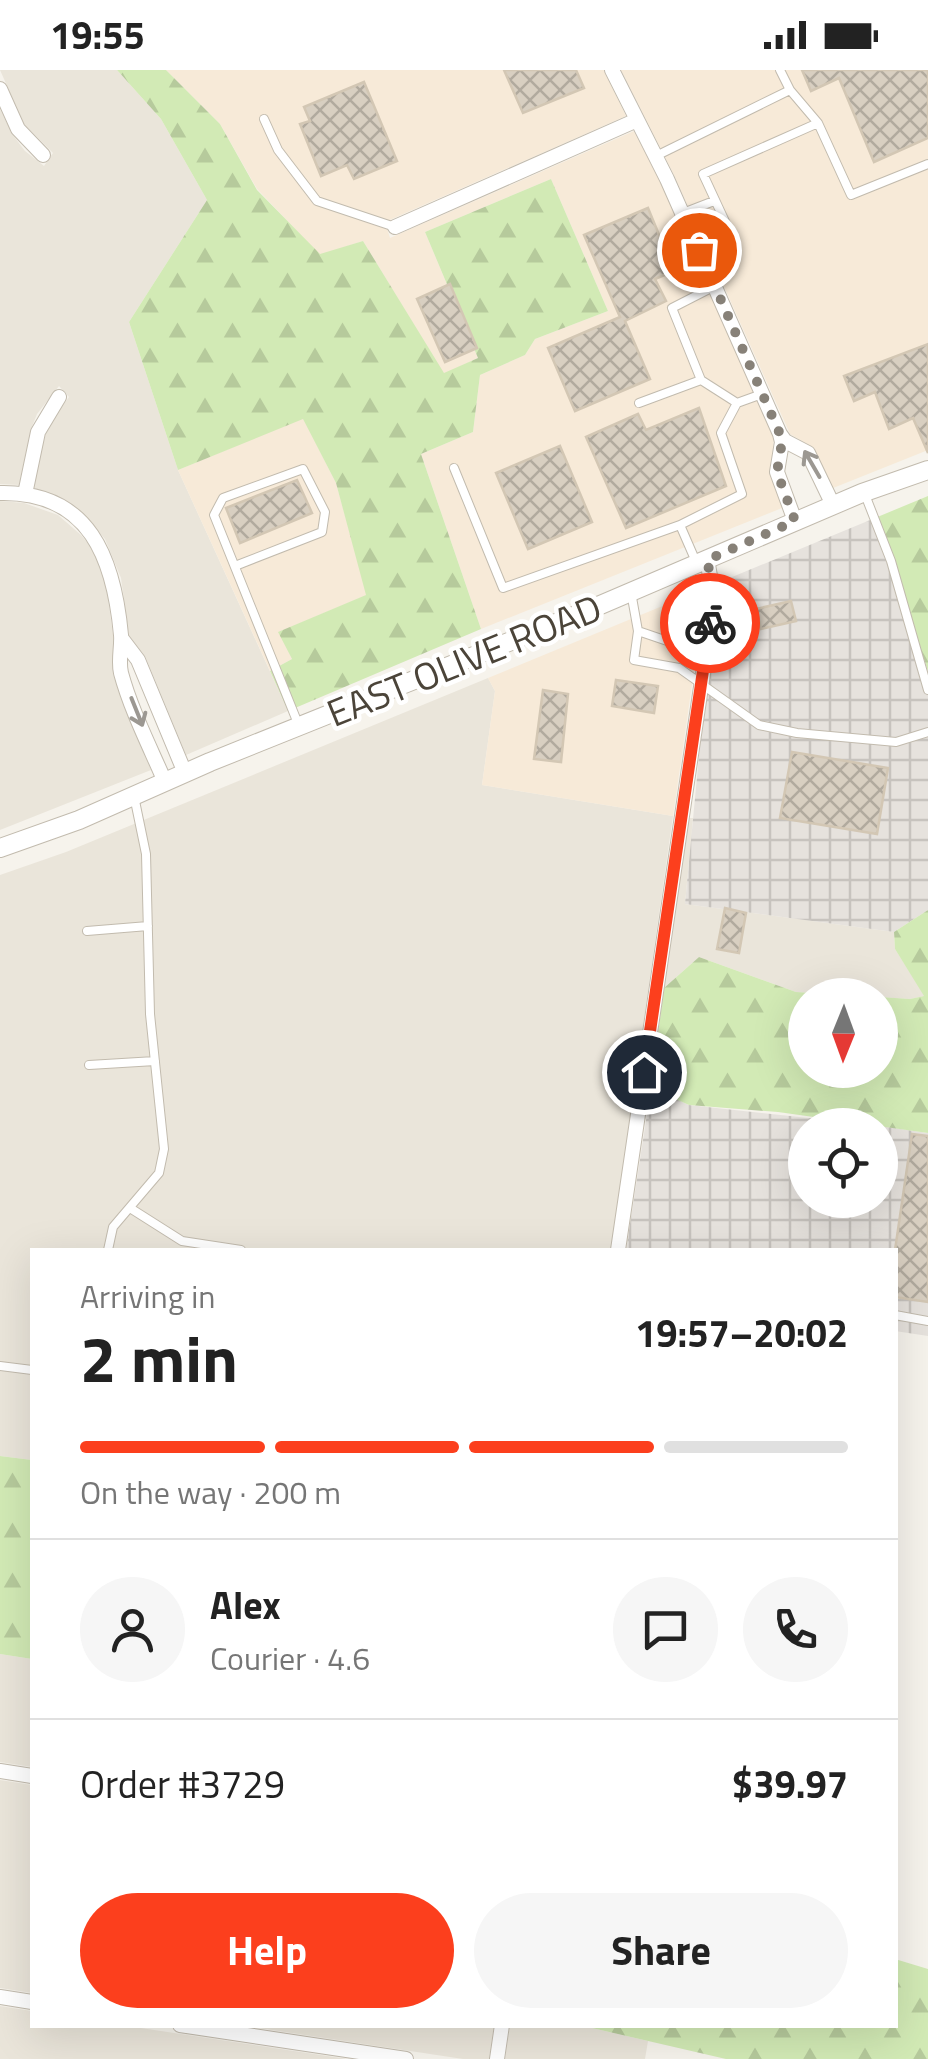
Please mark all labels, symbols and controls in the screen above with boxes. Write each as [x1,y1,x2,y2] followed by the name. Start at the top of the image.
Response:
[50,6,145,64] text: 19:55
[657,208,742,293] pin
[672,223,727,278] icon: bag
[801,450,821,479] one-way arrow
[660,573,760,673] courier
[318,578,610,742] street label: EAST OLIVE ROAD
[683,596,738,651] icon: bike
[129,696,147,726] one-way arrow
[788,978,898,1088] north arrow
[788,978,898,1218] map controls
[602,1030,687,1115] pin
[617,1045,672,1100] icon: home
[788,1108,898,1218] button: locate
[80,1272,216,1320] text: Arriving in
[635,1304,848,1362] text: 19:57–20:02
[80,1308,238,1407] text: 2 min
[80,1468,341,1516] text: On the way · 200 m
[210,1576,281,1634] text: Alex
[80,1577,185,1682] button: person
[613,1577,718,1682] button: chat
[743,1577,848,1682] button: phone
[210,1634,370,1682] text: Courier · 4.6
[80,1755,285,1813] text: Order #3729
[732,1755,848,1813] text: $39.97
[80,1893,454,2008] button: Help
[474,1893,848,2008] button: Share

